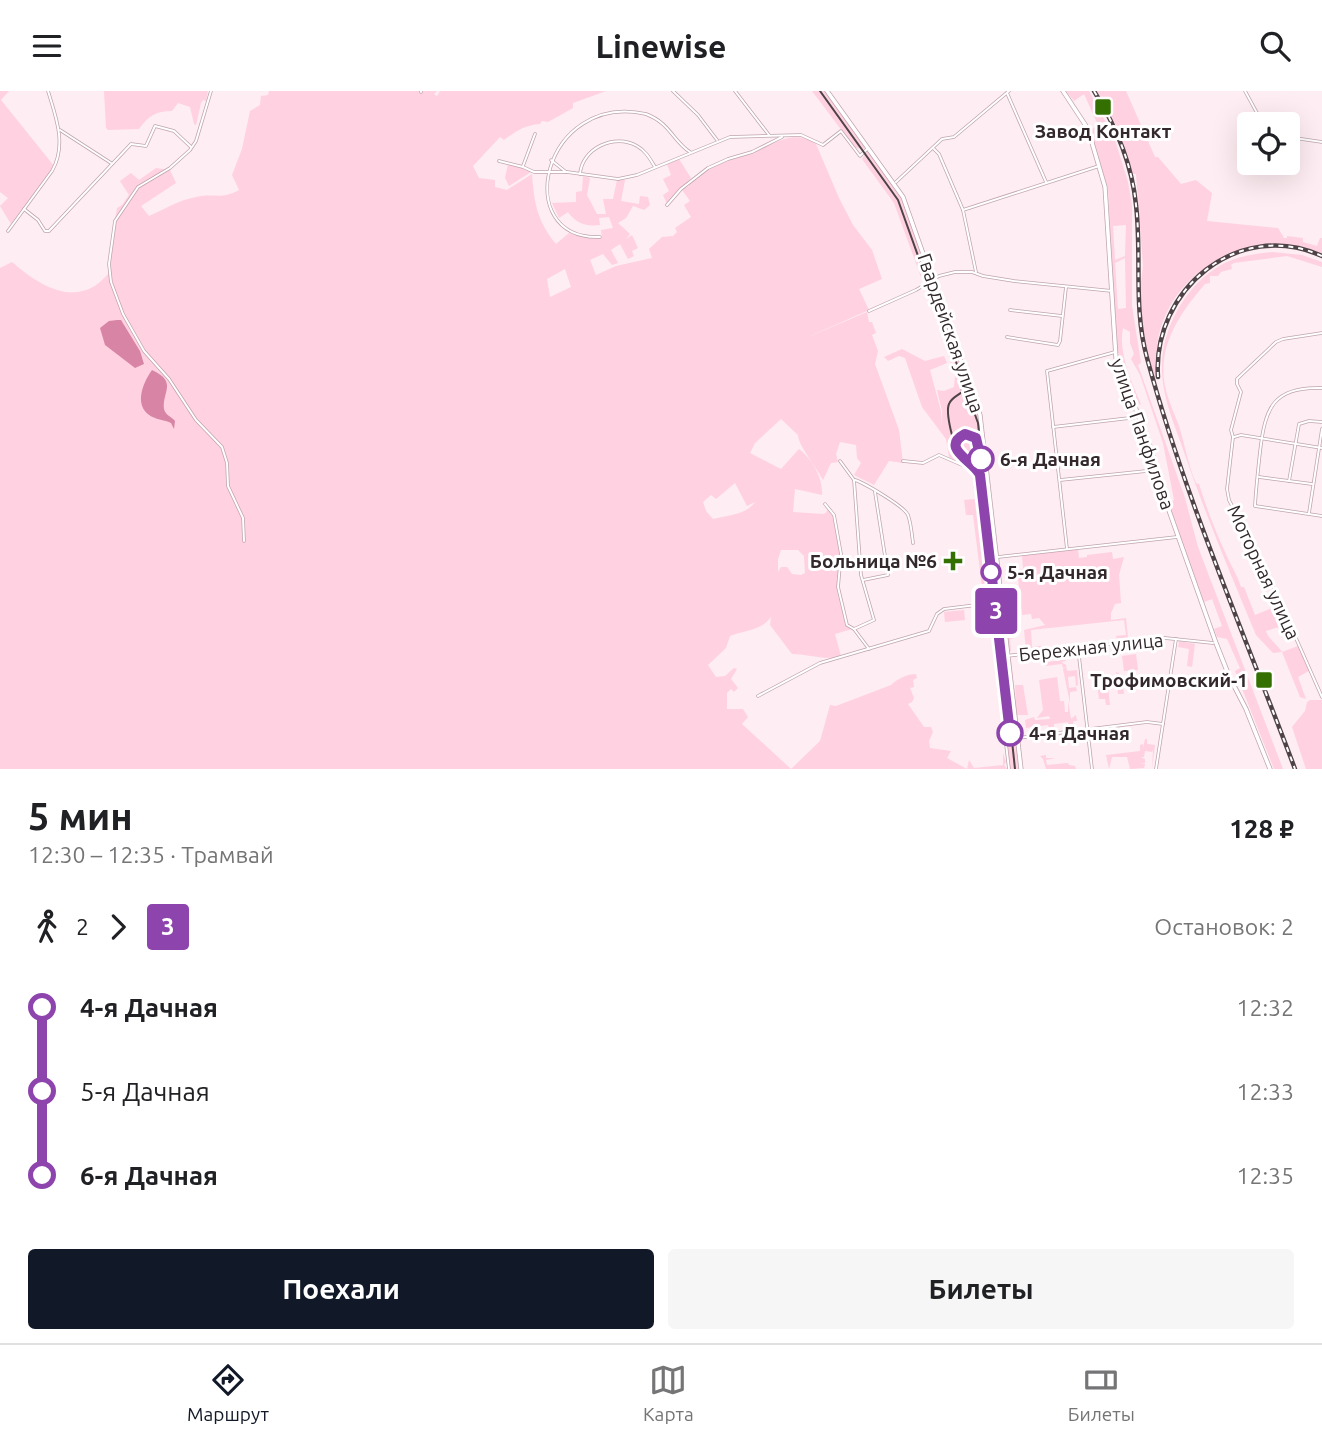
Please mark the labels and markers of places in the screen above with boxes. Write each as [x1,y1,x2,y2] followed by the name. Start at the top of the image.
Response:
[1093,97,1113,117] marker: Завод Контакт
[1035,120,1172,142] place label: Завод Контакт
[968,446,994,472] marker: 6-я Дачная
[1000,448,1101,470] place label: 6-я Дачная
[810,550,937,572] place label: Больница №6
[943,551,963,571] marker: Больница №6
[1007,561,1108,583] place label: 5-я Дачная
[981,562,1001,582] marker: 5-я Дачная
[1090,669,1248,691] place label: Трофимовский-1
[1254,670,1274,690] marker: Трофимовский-1
[997,720,1023,746] marker: 4-я Дачная
[1029,722,1130,744] place label: 4-я Дачная

